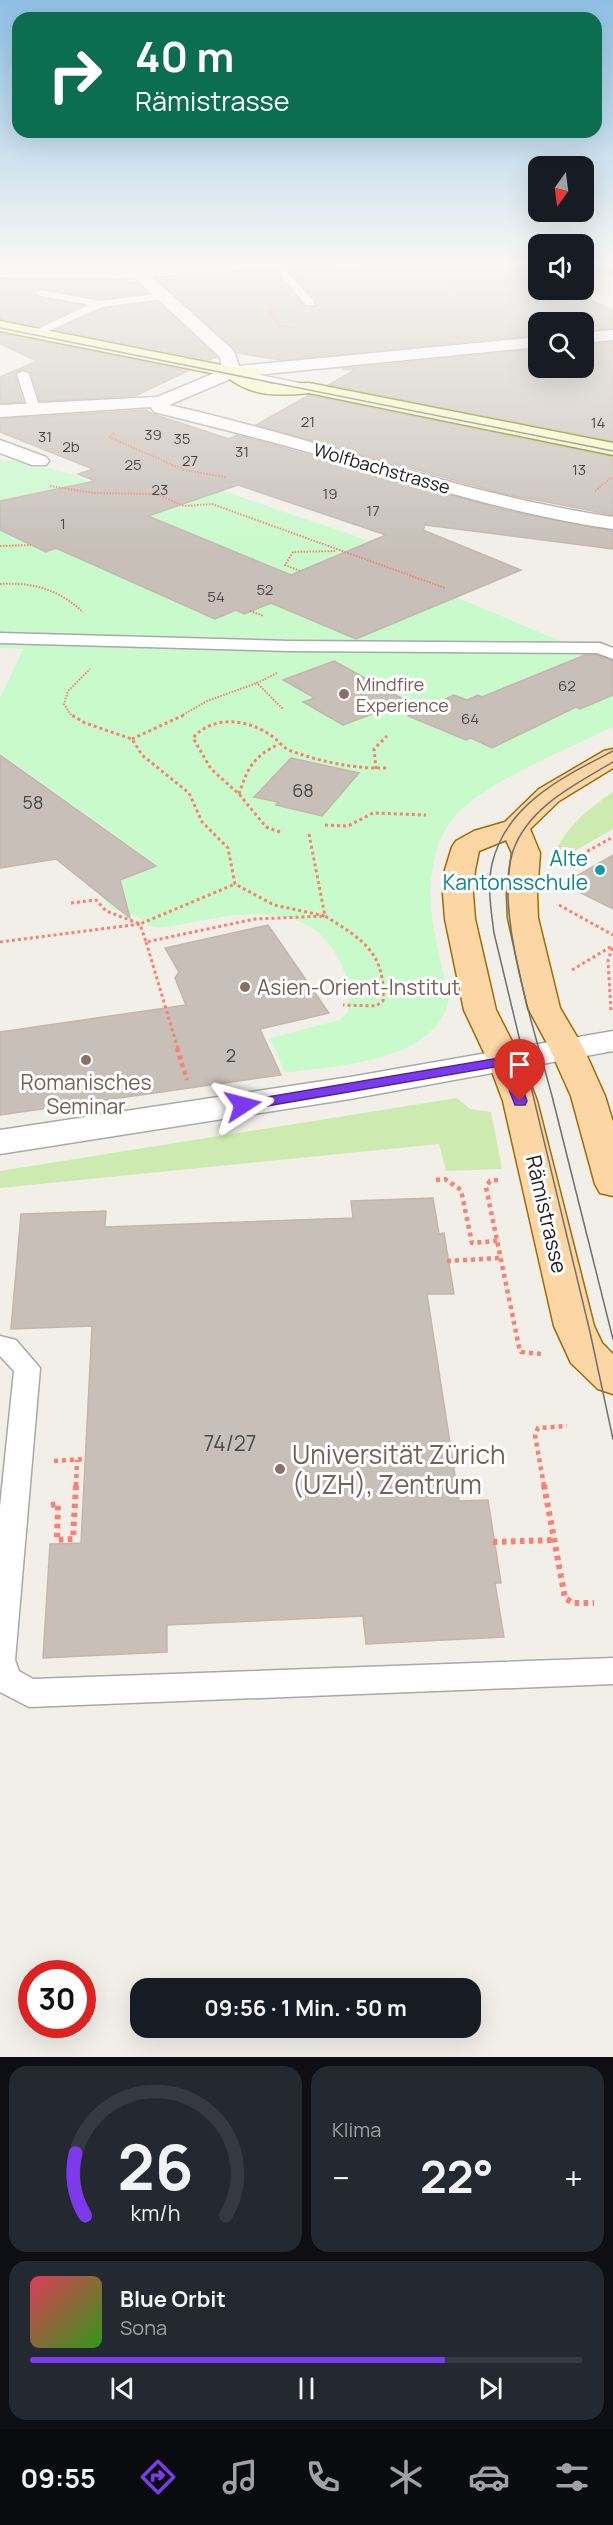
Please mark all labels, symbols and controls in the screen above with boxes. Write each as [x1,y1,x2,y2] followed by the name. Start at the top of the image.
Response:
[135,27,234,85] text: 40 m
[36,36,114,114] icon: right
[135,82,290,119] text: Rämistrasse
[528,156,594,222] north arrow
[528,156,594,378] map controls
[528,234,594,300] button: sound
[528,312,594,378] button: search
[301,411,315,432] house number: 21
[591,412,605,433] house number: 14
[144,424,162,445] house number: 39
[38,426,52,447] house number: 31
[174,428,190,449] house number: 35
[62,436,80,457] house number: 2b
[311,437,453,499] street label: Wolfbachstrasse
[235,441,249,462] house number: 31
[182,450,198,471] house number: 27
[124,454,142,475] house number: 25
[572,459,586,480] house number: 13
[152,479,168,500] house number: 23
[322,483,338,504] house number: 19
[366,500,380,521] house number: 17
[60,513,66,534] house number: 1
[257,579,273,600] house number: 52
[207,586,225,607] house number: 54
[356,672,449,717] place label: Mindfire Experience
[558,675,576,696] house number: 62
[337,687,351,701] marker: Mindfire Experience
[461,708,479,729] house number: 64
[292,778,314,802] house number: 68
[23,790,43,814] house number: 58
[443,844,588,896] place label: Alte Kantonsschule
[593,863,607,877] marker: Alte Kantonsschule
[257,973,460,1001] place label: Asien-Orient-Institut
[238,980,252,994] marker: Asien-Orient-Institut
[494,1039,545,1101] pin
[226,1043,236,1067] house number: 2
[503,1048,536,1081] icon: arrive
[79,1053,93,1067] marker: Romanisches Seminar
[21,1068,151,1120] place label: Romanisches Seminar
[211,1073,275,1137] position arrow
[520,1152,574,1276] street label: Rämistrasse
[204,1429,256,1457] house number: 74/27
[292,1436,505,1502] place label: Universität Zürich (UZH), Zentrum
[273,1462,287,1476] marker: Universität Zürich (UZH), Zentrum
[18,1960,96,2038] speed limit sign: 30
[204,1993,407,2023] text: 09:56 · 1 Min. · 50 m
[332,2116,381,2143] text: Klima
[118,2123,193,2209] text: 26
[420,2145,494,2207] text: 22°
[332,2155,350,2200] text: −
[564,2155,583,2200] text: +
[131,2198,180,2227] text: km/h
[120,2284,226,2314] text: Blue Orbit
[120,2314,167,2341] text: Sona
[106,2372,139,2405] icon: previous
[290,2372,323,2405] icon: pause
[474,2372,507,2405] icon: next
[137,2456,179,2498] icon: directions
[219,2456,261,2498] icon: music
[302,2456,344,2498] icon: phone
[385,2456,427,2498] icon: climate
[468,2456,510,2498] icon: car
[551,2456,593,2498] icon: filters
[20,2459,96,2496] text: 09:55

